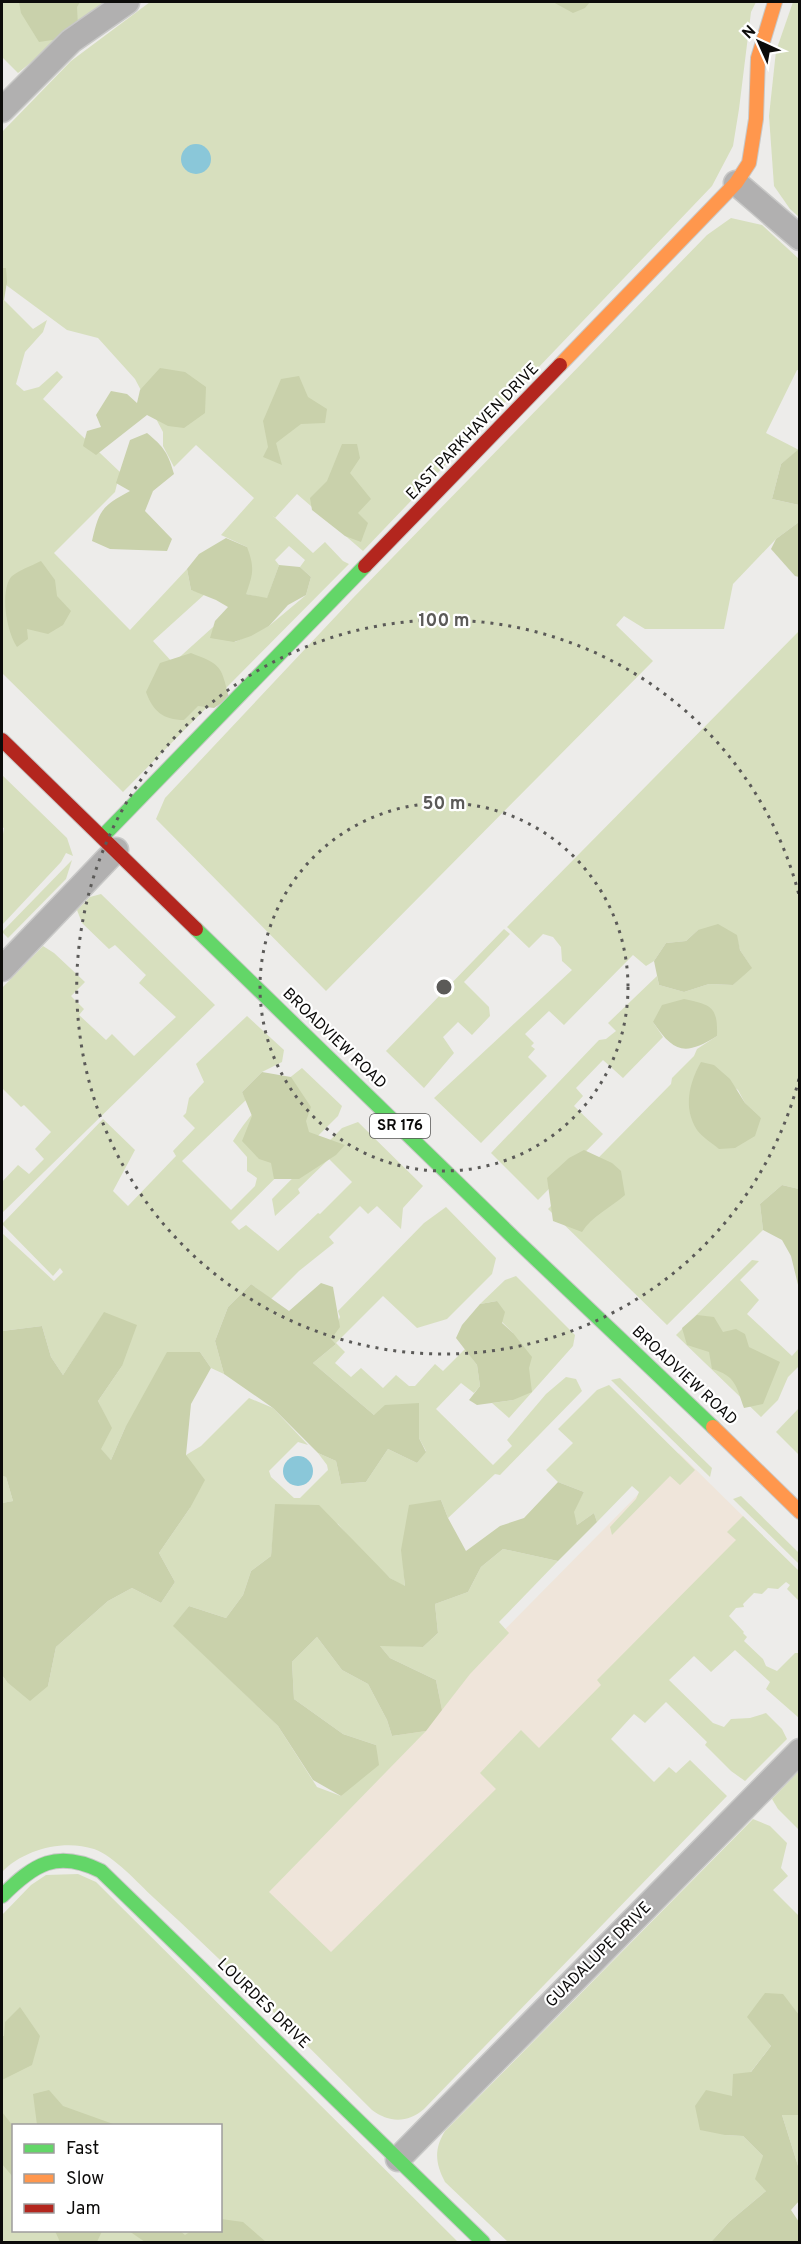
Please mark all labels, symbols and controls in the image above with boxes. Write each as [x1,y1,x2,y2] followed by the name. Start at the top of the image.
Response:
[729,12,789,72] north arrow
[739,22,761,44] text: N
[402,359,544,505] street label: EAST PARKHAVEN DRIVE
[418,610,470,633] text: 100 m
[422,793,466,816] text: 50 m
[434,977,454,997] centre of rings
[278,984,390,1094] street label: BROADVIEW ROAD
[370,1114,430,1138] road number: SR 176
[627,1322,741,1430] street label: BROADVIEW ROAD
[542,1898,656,2012] street label: GUADALUPE DRIVE
[212,1955,314,2053] street label: LOURDES DRIVE
[12,2124,222,2232] legend
[66,2138,99,2161] text: Fast
[66,2168,104,2191] text: Slow
[66,2198,101,2221] text: Jam

